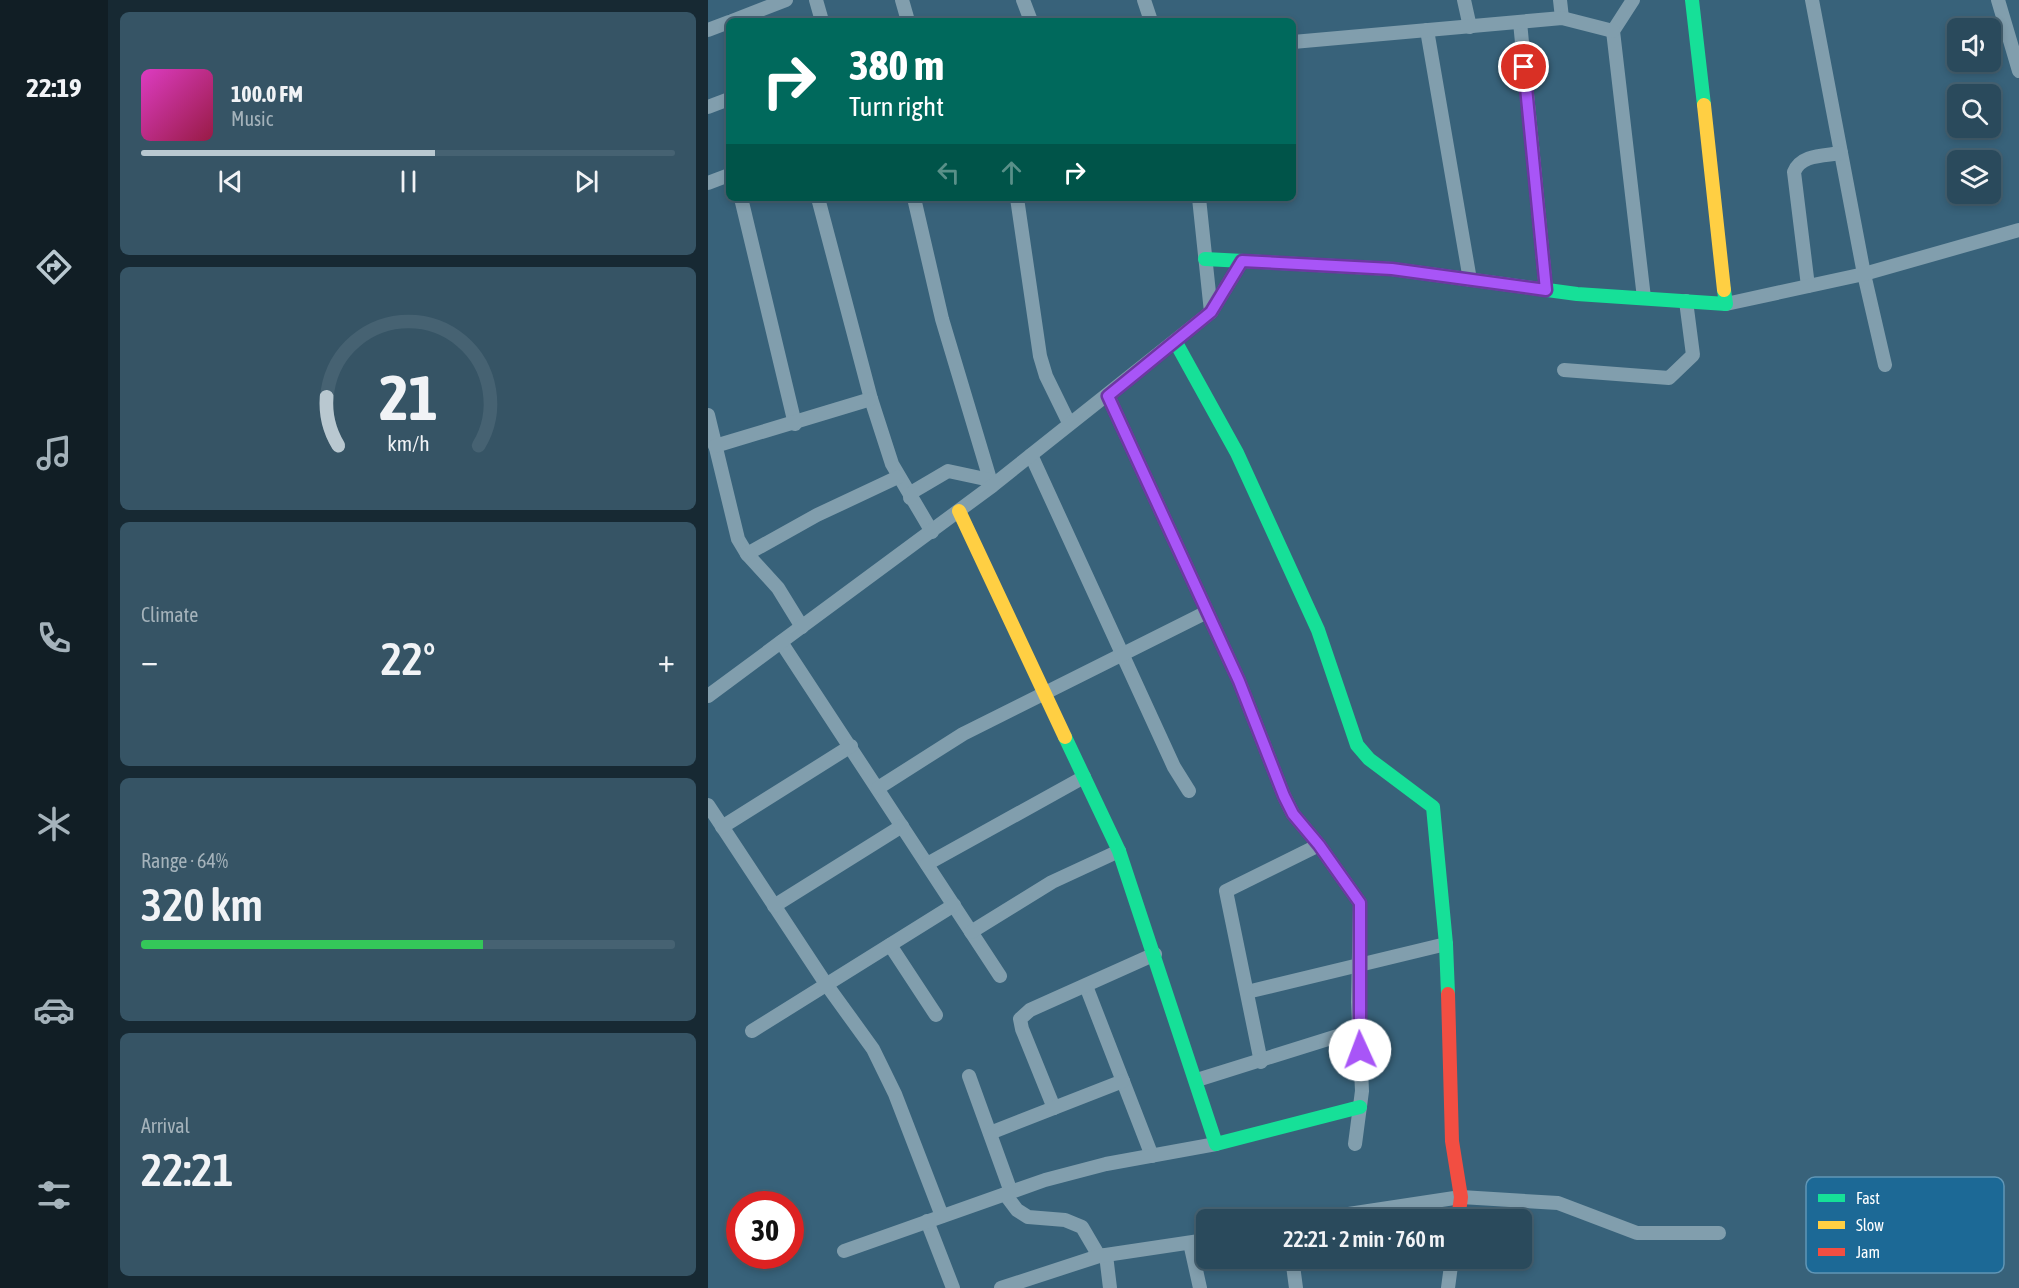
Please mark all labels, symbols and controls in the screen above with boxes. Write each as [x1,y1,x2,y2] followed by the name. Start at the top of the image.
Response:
[1947,18,2001,204] map controls
[1947,18,2001,72] button: sound
[849,41,944,89] text: 380 m
[1498,41,1549,92] pin
[750,42,828,120] icon: right
[1507,50,1540,83] icon: arrive
[26,72,82,103] text: 22:19
[231,81,303,107] text: 100.0 FM
[1947,84,2001,138] button: search
[849,91,944,122] text: Turn right
[231,107,273,130] text: Music
[1947,150,2001,204] button: layers
[932,156,965,189] icon: left
[995,156,1028,189] icon: ahead
[1058,156,1091,189] icon: right
[214,165,247,198] icon: previous
[392,165,425,198] icon: pause
[570,165,603,198] icon: next
[33,246,75,288] icon: directions
[379,362,437,433] text: 21
[387,431,429,456] text: km/h
[33,432,75,474] icon: music
[141,603,198,626] text: Climate
[33,617,75,659] icon: phone
[381,633,435,685] text: 22°
[141,641,158,679] text: −
[658,641,675,679] text: +
[33,803,75,845] icon: climate
[141,849,228,872] text: Range · 64%
[141,879,263,931] text: 320 km
[33,989,75,1031] icon: car
[1328,1018,1392,1082] position arrow
[141,1114,190,1137] text: Arrival
[141,1144,234,1196] text: 22:21
[33,1174,75,1216] icon: filters
[1806,1177,2004,1273] legend
[1856,1189,1880,1207] text: Fast
[726,1191,804,1269] speed limit sign: 30
[1856,1216,1884,1234] text: Slow
[1283,1226,1445,1252] text: 22:21 · 2 min · 760 m
[1856,1243,1880,1261] text: Jam

